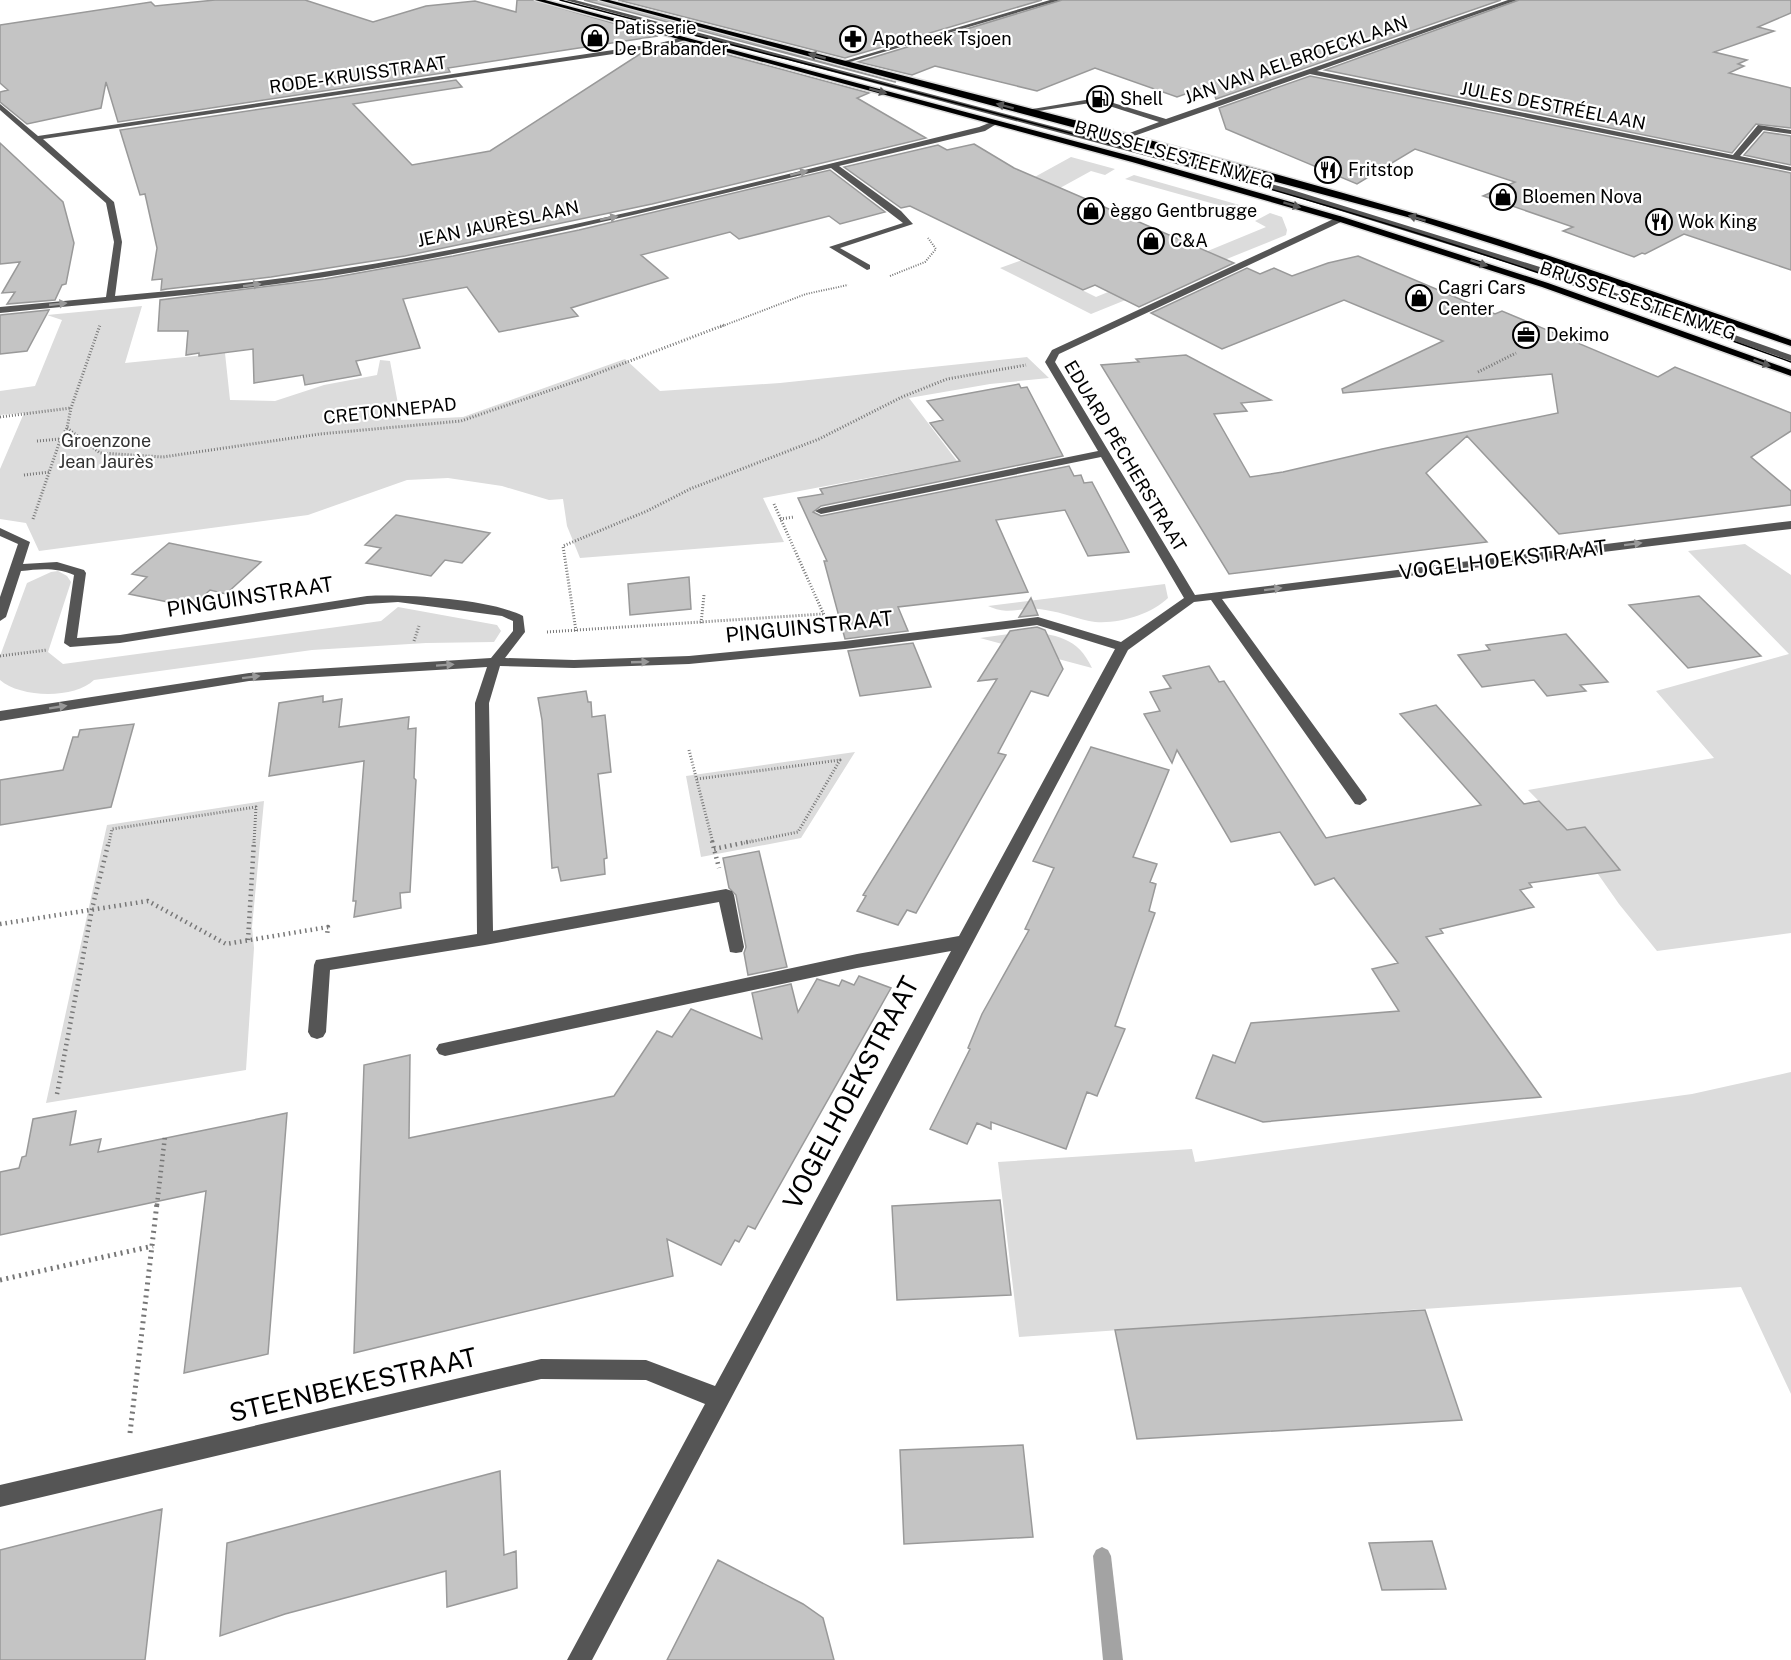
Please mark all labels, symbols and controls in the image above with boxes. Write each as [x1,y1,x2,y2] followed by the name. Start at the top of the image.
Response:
[1181,11,1410,108] street label: JAN VAN AELBROECKLAAN
[614,17,729,59] place label: Patisserie De Brabander
[580,23,610,53] shop icon: Patisserie De Brabander
[838,24,868,54] pharmacy icon: Apotheek Tsjoen
[872,28,1012,49] place label: Apotheek Tsjoen
[808,51,826,61] one-way arrow
[268,52,448,97] street label: RODE-KRUISSTRAAT
[1459,76,1648,134] street label: JULES DESTRÉELAAN
[1085,84,1115,114] fuel station icon: Shell
[869,87,888,97] one-way arrow
[1120,88,1163,109] place label: Shell
[996,101,1014,110] one-way arrow
[1072,116,1276,193] street label: BRUSSELSESTEENWEG
[1313,155,1343,185] restaurant icon: Fritstop
[1348,159,1414,180] place label: Fritstop
[789,167,808,177] one-way arrow
[1488,182,1518,212] shop icon: Bloemen Nova
[1522,186,1642,207] place label: Bloemen Nova
[415,195,581,251] street label: JEAN JAURÈSLAAN
[1076,196,1106,226] shop icon: èggo Gentbrugge
[1110,200,1257,221] place label: èggo Gentbrugge
[1283,201,1301,210] one-way arrow
[1644,207,1674,237] restaurant icon: Wok King
[1678,211,1757,232] place label: Wok King
[600,213,619,222] one-way arrow
[1408,213,1426,222] one-way arrow
[1136,226,1166,256] shop icon: C&A
[1170,230,1208,251] place label: C&A
[1537,257,1739,344] street label: BRUSSELSESTEENWEG
[1470,259,1488,269] one-way arrow
[1438,277,1526,319] place label: Cagri Cars Center
[243,280,262,289] one-way arrow
[1404,283,1434,313] shop icon: Cagri Cars Center
[49,299,68,309] one-way arrow
[1511,320,1541,350] office icon: Dekimo
[1546,324,1609,345] place label: Dekimo
[1060,356,1191,555] street label: EDUARD PÊCHERSTRAAT
[1753,358,1771,368] one-way arrow
[322,393,458,428] street label: CRETONNEPAD
[58,430,154,472] park label: Groenzone Jean Jaurès
[1398,534,1608,585] street label: VOGELHOEKSTRAAT
[1623,539,1642,549] one-way arrow
[165,571,335,622] street label: PINGUINSTRAAT
[1263,584,1282,594] one-way arrow
[724,605,894,648] street label: PINGUINSTRAAT
[630,657,649,667] one-way arrow
[436,661,455,670] one-way arrow
[241,673,260,682] one-way arrow
[48,702,67,711] one-way arrow
[776,971,925,1214] street label: VOGELHOEKSTRAAT
[226,1341,480,1428] street label: STEENBEKESTRAAT

